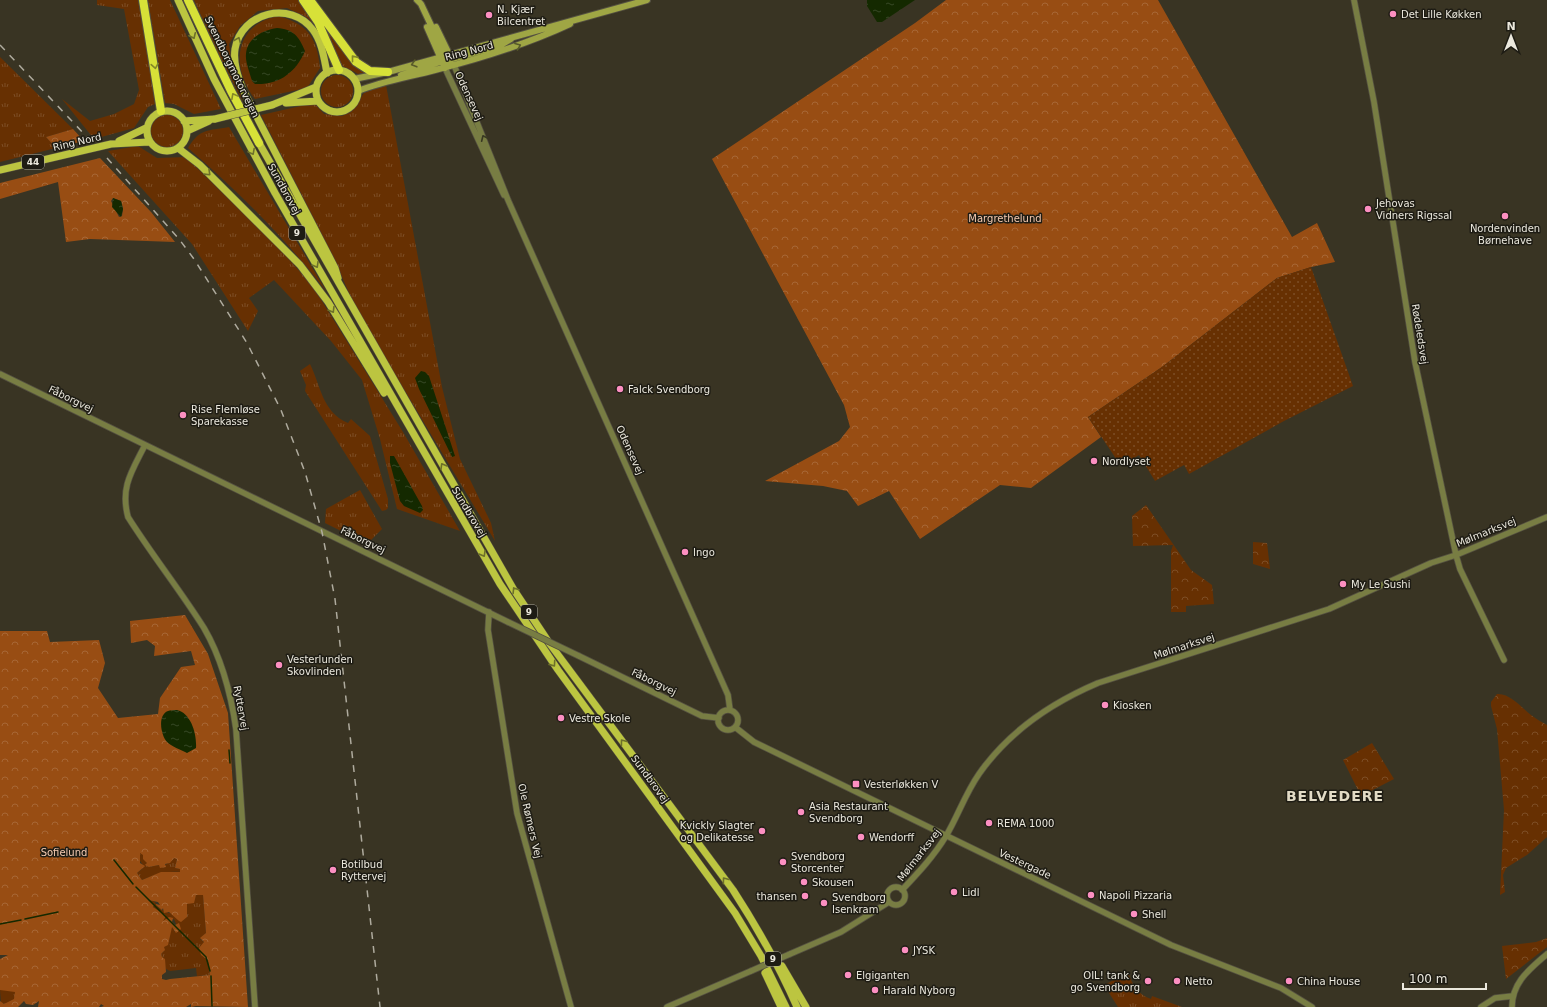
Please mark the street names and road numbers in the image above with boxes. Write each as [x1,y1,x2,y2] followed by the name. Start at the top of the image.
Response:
[203,15,261,119] street label: Svendborgmotorvejen
[444,39,494,63] street label: Ring Nord
[453,70,485,122] street label: Odensevej
[52,131,102,153] street label: Ring Nord
[22,155,44,169] road number: 44
[265,162,303,216] street label: Sundbrovej
[289,226,305,240] road number: 9
[1410,303,1430,365] street label: Rødeledsvej
[47,383,96,415] street label: Fåborgvej
[614,424,646,476] street label: Odensevej
[450,485,488,539] street label: Sundbrovej
[1455,515,1517,549] street label: Mølmarksvej
[339,524,388,556] street label: Fåborgvej
[521,605,537,619] road number: 9
[1152,631,1216,661] street label: Mølmarksvej
[630,666,679,698] street label: Fåborgvej
[232,685,250,731] street label: Ryttervej
[629,753,671,805] street label: Sundbrovej
[516,783,544,859] street label: Ole Rømers Vej
[895,827,943,883] street label: Mølmarksvej
[997,847,1053,881] street label: Vestergade
[765,952,781,966] road number: 9

